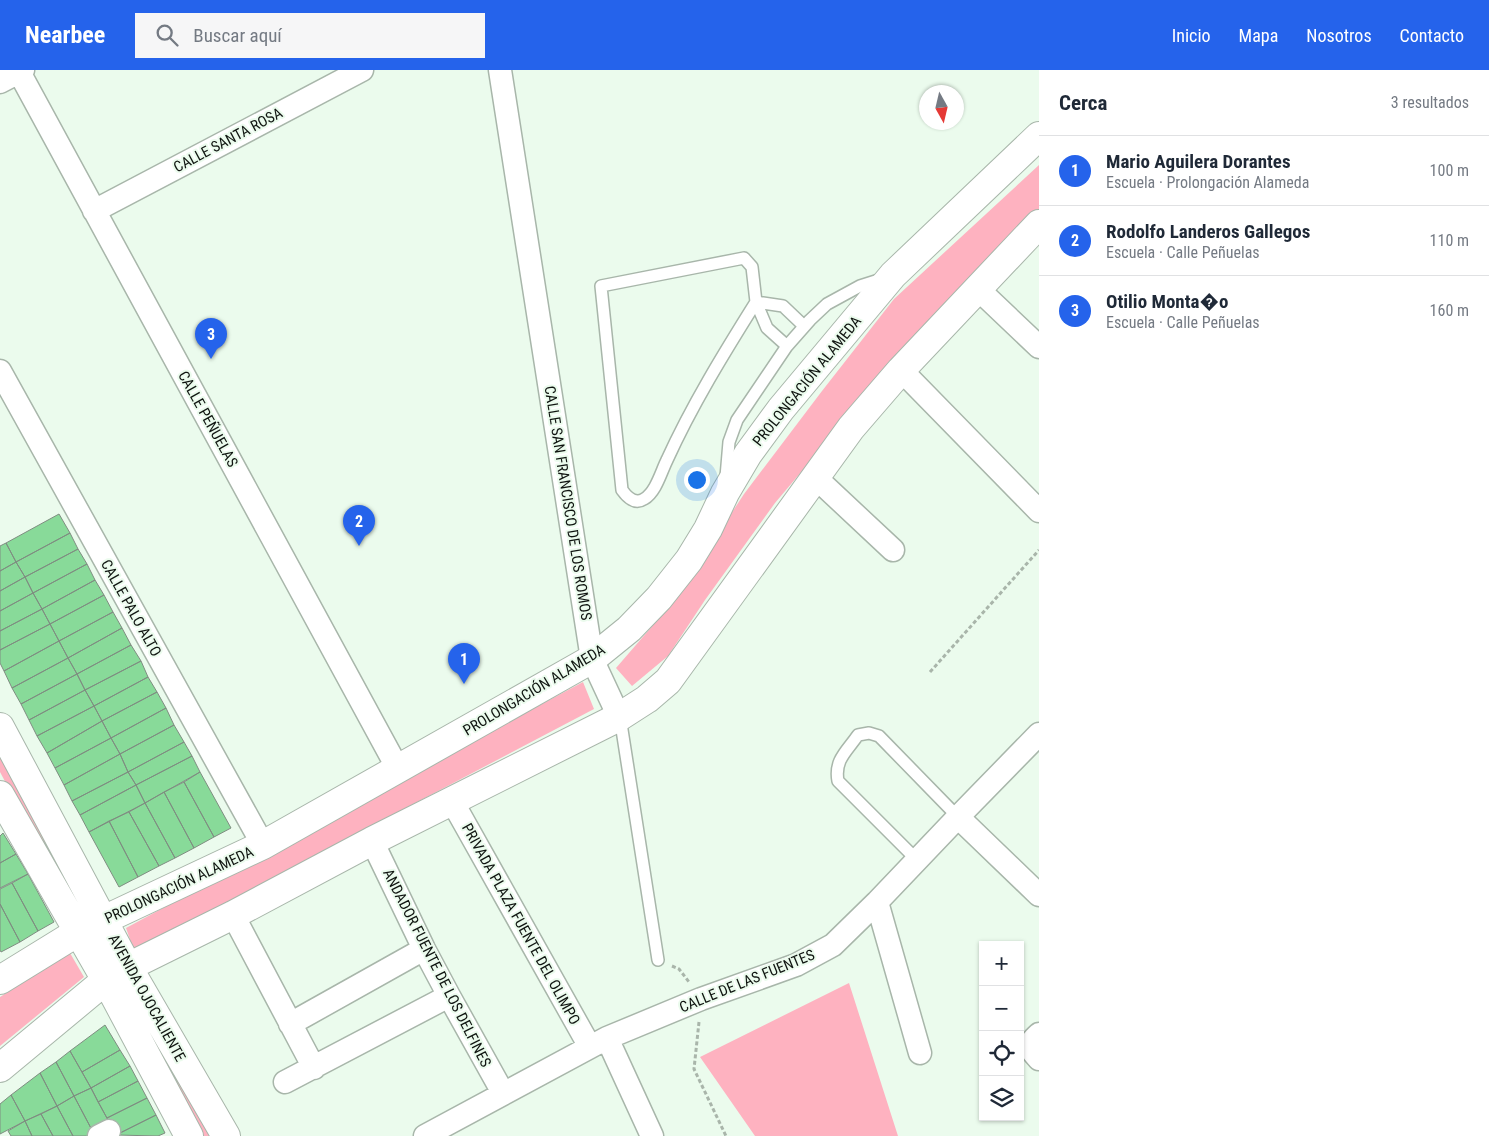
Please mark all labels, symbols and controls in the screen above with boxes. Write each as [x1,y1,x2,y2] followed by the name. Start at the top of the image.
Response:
[135,13,485,58] search box
[25,21,105,49] text: Nearbee
[153,21,181,49] icon: search
[193,24,282,47] text: Buscar aquí
[1172,25,1211,46] text: Inicio
[1239,25,1278,46] text: Mapa
[1306,25,1372,46] text: Nosotros
[1400,25,1464,46] text: Contacto
[919,85,964,130] north arrow
[1059,91,1107,115] text: Cerca
[1391,93,1469,112] text: 3 resultados
[171,104,286,176] street label: CALLE SANTA ROSA
[1106,150,1291,173] text: Mario Aguilera Dorantes
[1071,161,1079,180] text: 1
[1430,161,1469,180] text: 100 m
[1106,173,1309,192] text: Escuela · Prolongación Alameda
[1106,220,1310,243] text: Rodolfo Landeros Gallegos
[1071,231,1079,250] text: 2
[1430,231,1469,250] text: 110 m
[1106,243,1260,262] text: Escuela · Calle Peñuelas
[1106,290,1228,313] text: Otilio Monta�o
[1071,301,1079,320] text: 3
[1430,301,1469,320] text: 160 m
[749,312,865,450] street label: PROLONGACIÓN ALAMEDA
[1106,313,1260,332] text: Escuela · Calle Peñuelas
[195,318,227,359] pin: 3
[174,368,242,470] street label: CALLE PEÑUELAS
[541,385,595,622] street label: CALLE SAN FRANCISCO DE LOS ROMOS
[684,467,710,493] your location
[343,505,375,546] pin: 2
[97,557,165,659] street label: CALLE PALO ALTO
[460,640,608,739] street label: PROLONGACIÓN ALAMEDA
[448,643,480,684] pin: 1
[458,820,584,1028] street label: PRIVADA PLAZA FUENTE DEL OLIMPO
[102,842,257,927] street label: PROLONGACIÓN ALAMEDA
[379,866,495,1070] street label: ANDADOR FUENTE DE LOS DELFINES
[105,931,189,1065] street label: AVENIDA OJOCALIENTE
[979,941,1024,1121] map controls
[979,941,1024,986] button: +
[677,946,817,1016] street label: CALLE DE LAS FUENTES
[979,986,1024,1031] button: −
[979,1031,1024,1076] button: locate
[979,1076,1024,1121] button: layers

